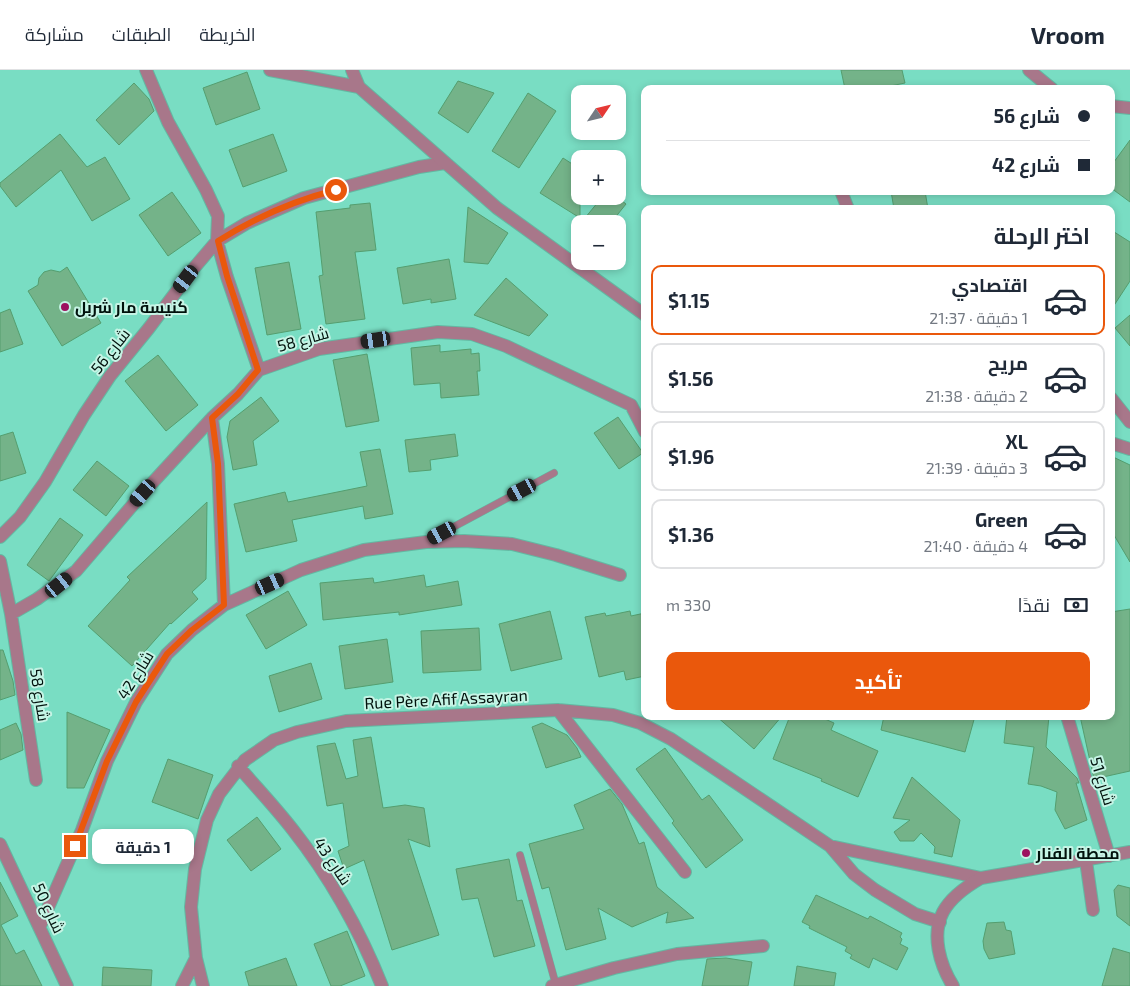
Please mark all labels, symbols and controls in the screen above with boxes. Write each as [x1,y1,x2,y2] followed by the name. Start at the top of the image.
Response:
[1031,20,1105,49] text: Vroom
[25,23,84,45] text: مشاركة
[112,23,171,45] text: الطبقات
[199,23,256,45] text: الخريطة
[571,85,626,140] north arrow
[571,85,626,270] map controls
[994,104,1060,127] text: شارع 56
[571,150,626,205] button: +
[992,153,1060,176] text: شارع 42
[325,179,347,201] route start
[571,215,626,270] button: −
[994,222,1090,248] text: اختر الرحلة
[170,263,201,295] car
[952,273,1028,296] text: اقتصادي
[1043,278,1088,323] icon: car
[668,289,710,312] text: $1.15
[75,297,188,317] place label: كنيسة مار شربل
[59,301,71,313] marker: كنيسة مار شربل
[929,308,1028,327] text: 1 دقيقة · 21:37
[275,322,332,358] street label: شارع 58
[86,324,136,379] street label: شارع 56
[360,330,391,350] car
[988,351,1028,374] text: مريح
[1043,356,1088,401] icon: car
[668,367,714,390] text: $1.56
[925,386,1028,405] text: 2 دقيقة · 21:38
[1006,430,1028,453] text: XL
[1043,434,1088,479] icon: car
[668,445,714,468] text: $1.96
[926,458,1028,477] text: 3 دقيقة · 21:39
[505,476,538,504] car
[127,477,158,509] car
[975,508,1028,531] text: Green
[1043,512,1088,557] icon: car
[425,519,458,547] car
[668,523,714,546] text: $1.36
[923,536,1028,555] text: 4 دقيقة · 21:40
[42,570,75,600] car
[253,571,286,597] car
[1062,591,1090,619] icon: cash
[1018,593,1050,616] text: نقدًا
[666,595,711,614] text: 330 m
[112,647,159,704] street label: شارع 42
[666,652,1090,710] button: تأكيد
[24,667,54,723] street label: شارع 58
[364,685,528,712] street label: Rue Père Afif Assayran
[1084,754,1120,808] street label: شارع 51
[92,828,195,864] callout: 1 دقيقة
[308,833,356,890] street label: شارع 43
[64,835,86,857] route end
[115,837,171,856] text: 1 دقيقة
[1035,843,1120,863] place label: محطة الفنار
[1020,847,1032,859] marker: محطة الفنار
[27,880,69,937] street label: شارع 50

